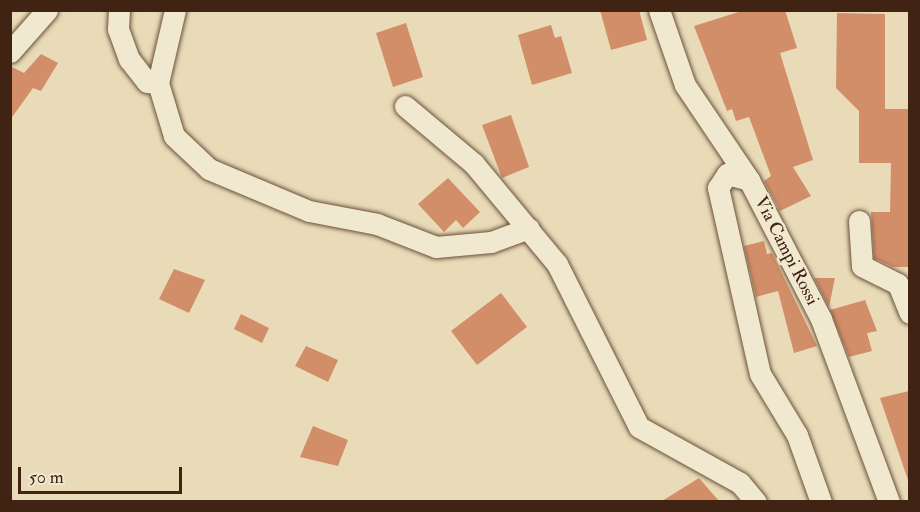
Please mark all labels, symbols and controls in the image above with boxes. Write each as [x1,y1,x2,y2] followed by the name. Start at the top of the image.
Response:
[749,193,823,309] street label: Via Campi Rossi
[21,455,184,493] scale bar
[29,466,64,489] text: 50 m

